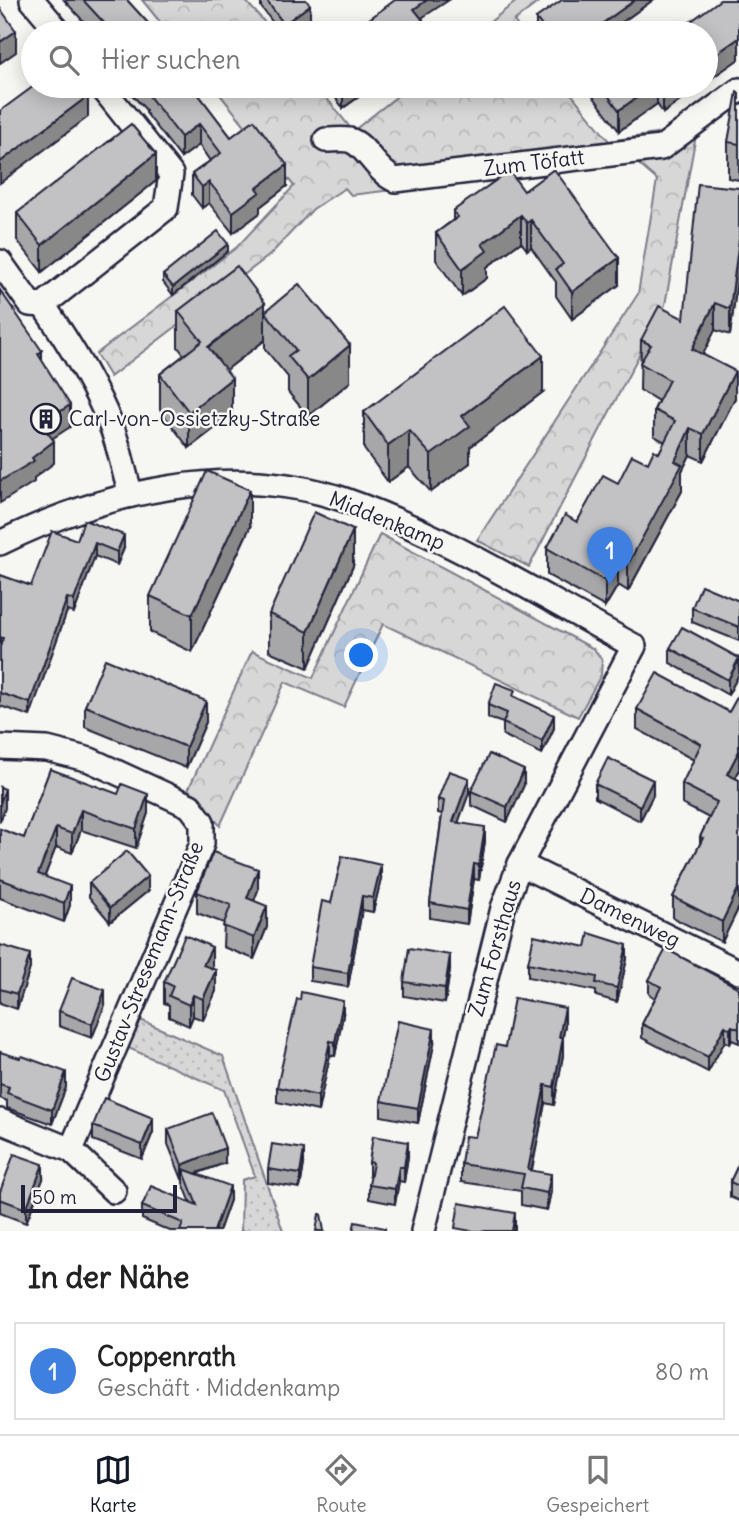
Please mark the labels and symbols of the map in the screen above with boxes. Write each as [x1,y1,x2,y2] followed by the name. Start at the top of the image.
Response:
[482,143,586,182] street label: Zum Töfatt
[29,402,63,436] building icon: Carl-von-Ossietzky-Straße
[69,405,320,432] place label: Carl-von-Ossietzky-Straße
[325,485,449,556] street label: Middenkamp
[587,527,633,585] pin: 1
[344,638,378,672] your location
[88,837,209,1086] street label: Gustav-Stresemann-Straße
[462,876,527,1019] street label: Zum Forsthaus
[576,882,685,953] street label: Damenweg
[21,1182,177,1214] scale bar

